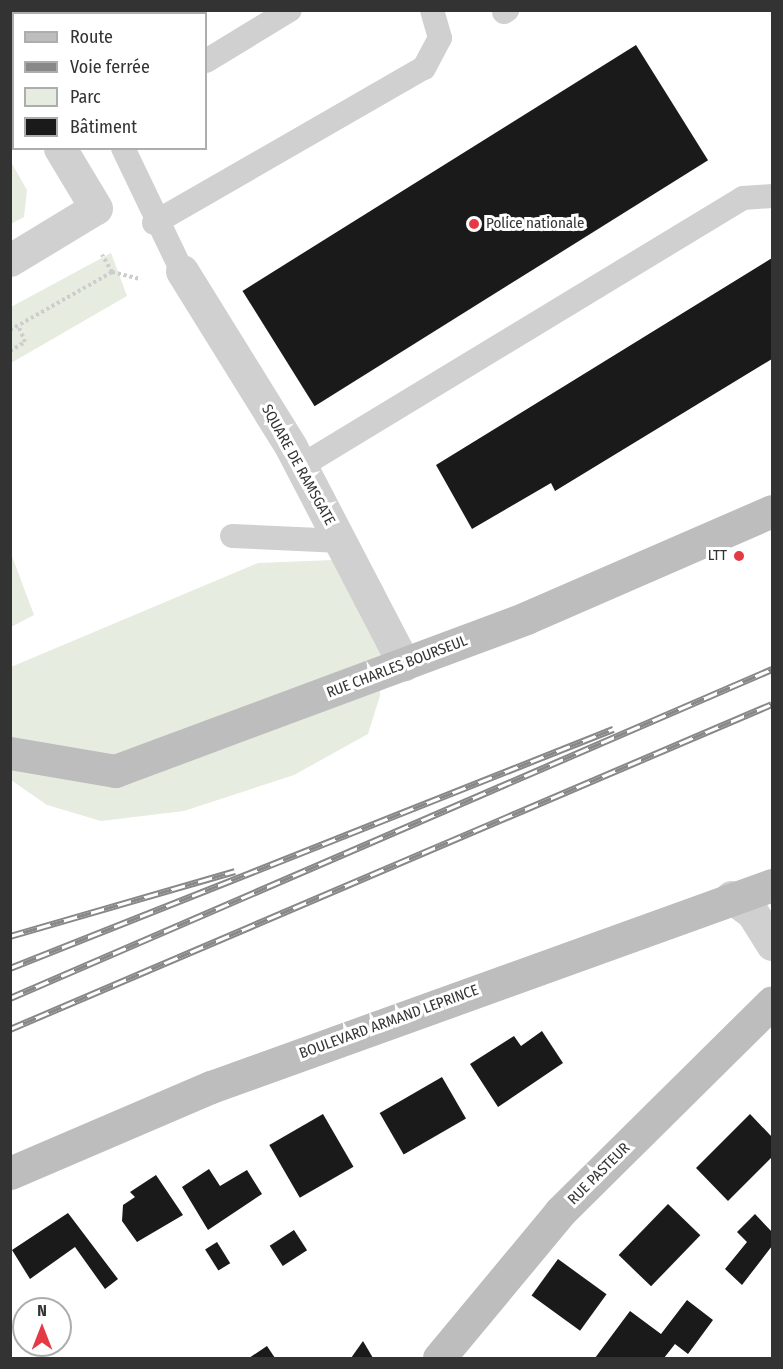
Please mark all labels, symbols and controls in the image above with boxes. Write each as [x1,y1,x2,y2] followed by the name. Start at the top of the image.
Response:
[12,12,207,150] legend
[70,26,113,48] text: Route
[70,56,150,78] text: Voie ferrée
[70,86,101,108] text: Parc
[70,116,137,138] text: Bâtiment
[486,215,584,233] place label: Police nationale
[467,217,481,231] marker: Police nationale
[257,402,339,528] street label: SQUARE DE RAMSGATE
[708,547,727,565] place label: LTT
[732,549,746,563] marker: LTT
[324,632,470,702] street label: RUE CHARLES BOURSEUL
[297,981,481,1063] street label: BOULEVARD ARMAND LEPRINCE
[564,1139,634,1209] street label: RUE PASTEUR
[12,1297,72,1357] north arrow
[37,1301,47,1320] text: N

